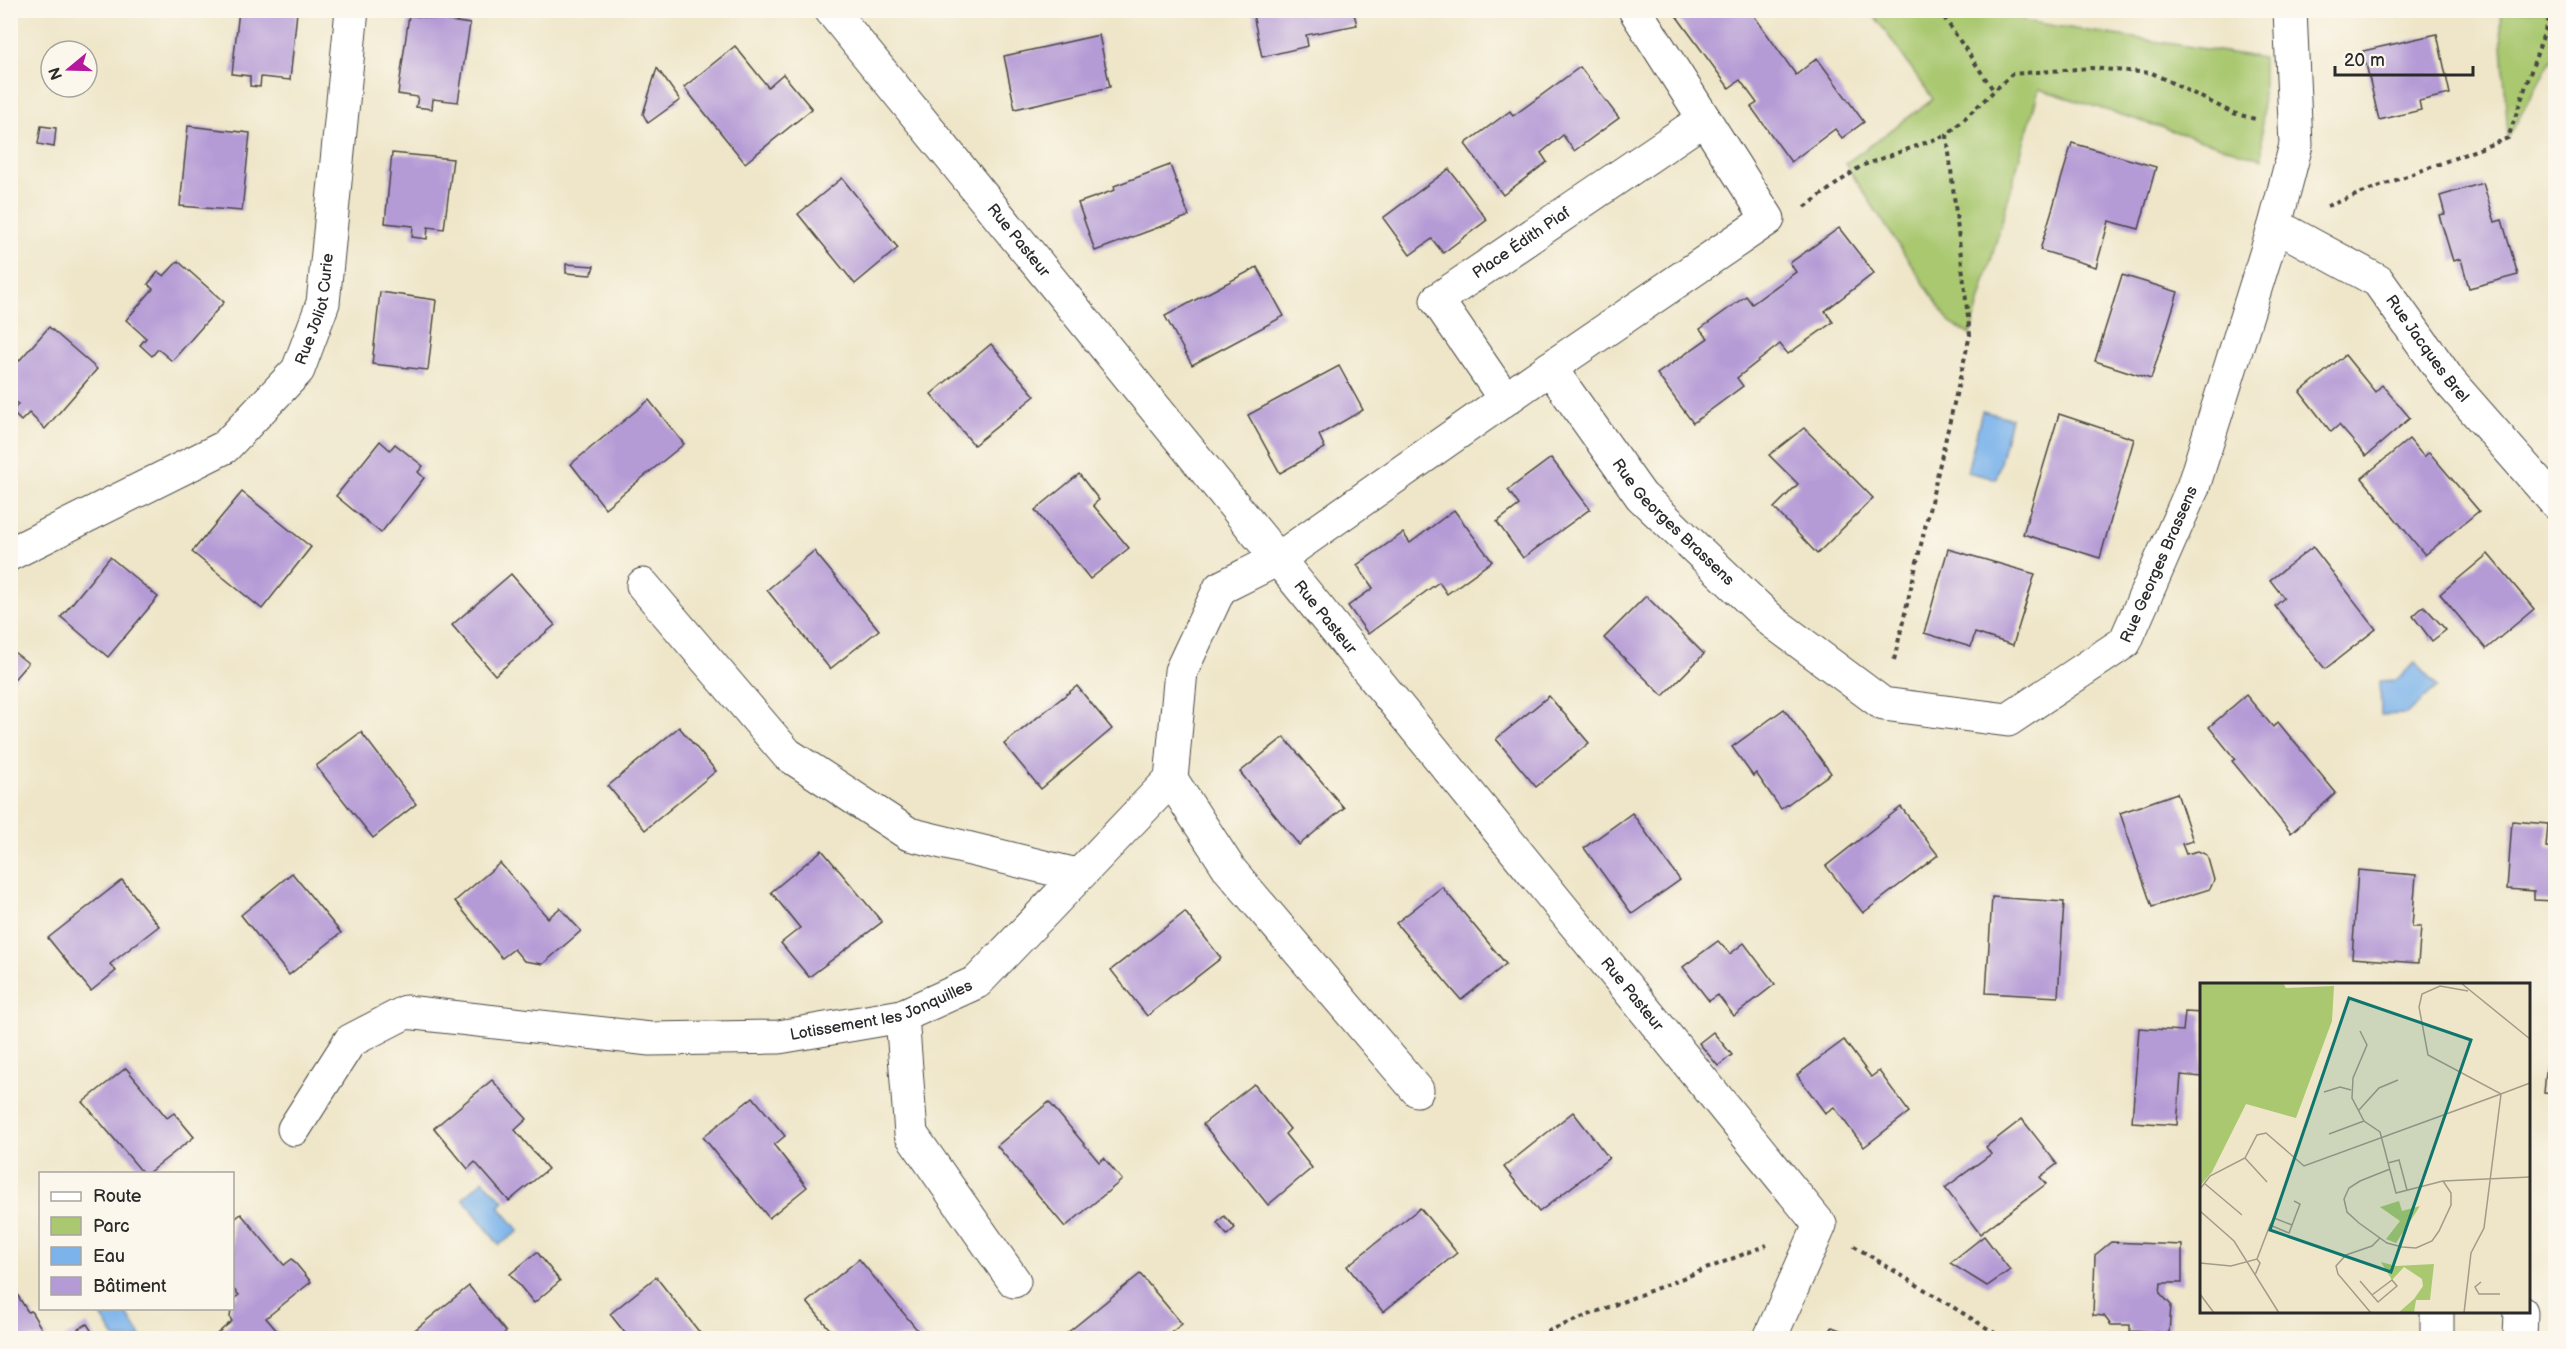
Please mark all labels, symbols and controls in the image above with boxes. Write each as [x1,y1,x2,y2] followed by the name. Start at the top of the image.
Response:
[39,39,99,99] north arrow
[2335,39,2473,77] scale bar
[2344,50,2385,71] text: 20 m
[45,65,67,82] text: N
[983,200,1054,281] street label: Rue Pasteur
[1469,203,1574,283] street label: Place Édith Piaf
[291,252,337,368] street label: Rue Joliot Curie
[2382,291,2473,406] street label: Rue Jacques Brel
[1608,455,1738,590] street label: Rue Georges Brassens
[2116,483,2202,646] street label: Rue Georges Brassens
[1290,577,1361,658] street label: Rue Pasteur
[1597,954,1668,1035] street label: Rue Pasteur
[789,976,975,1044] street label: Lotissement les Jonquilles
[2200,983,2530,1313] inset map
[39,1172,234,1310] legend
[93,1186,142,1207] text: Route
[93,1216,130,1237] text: Parc
[93,1246,125,1267] text: Eau
[93,1276,167,1297] text: Bâtiment

